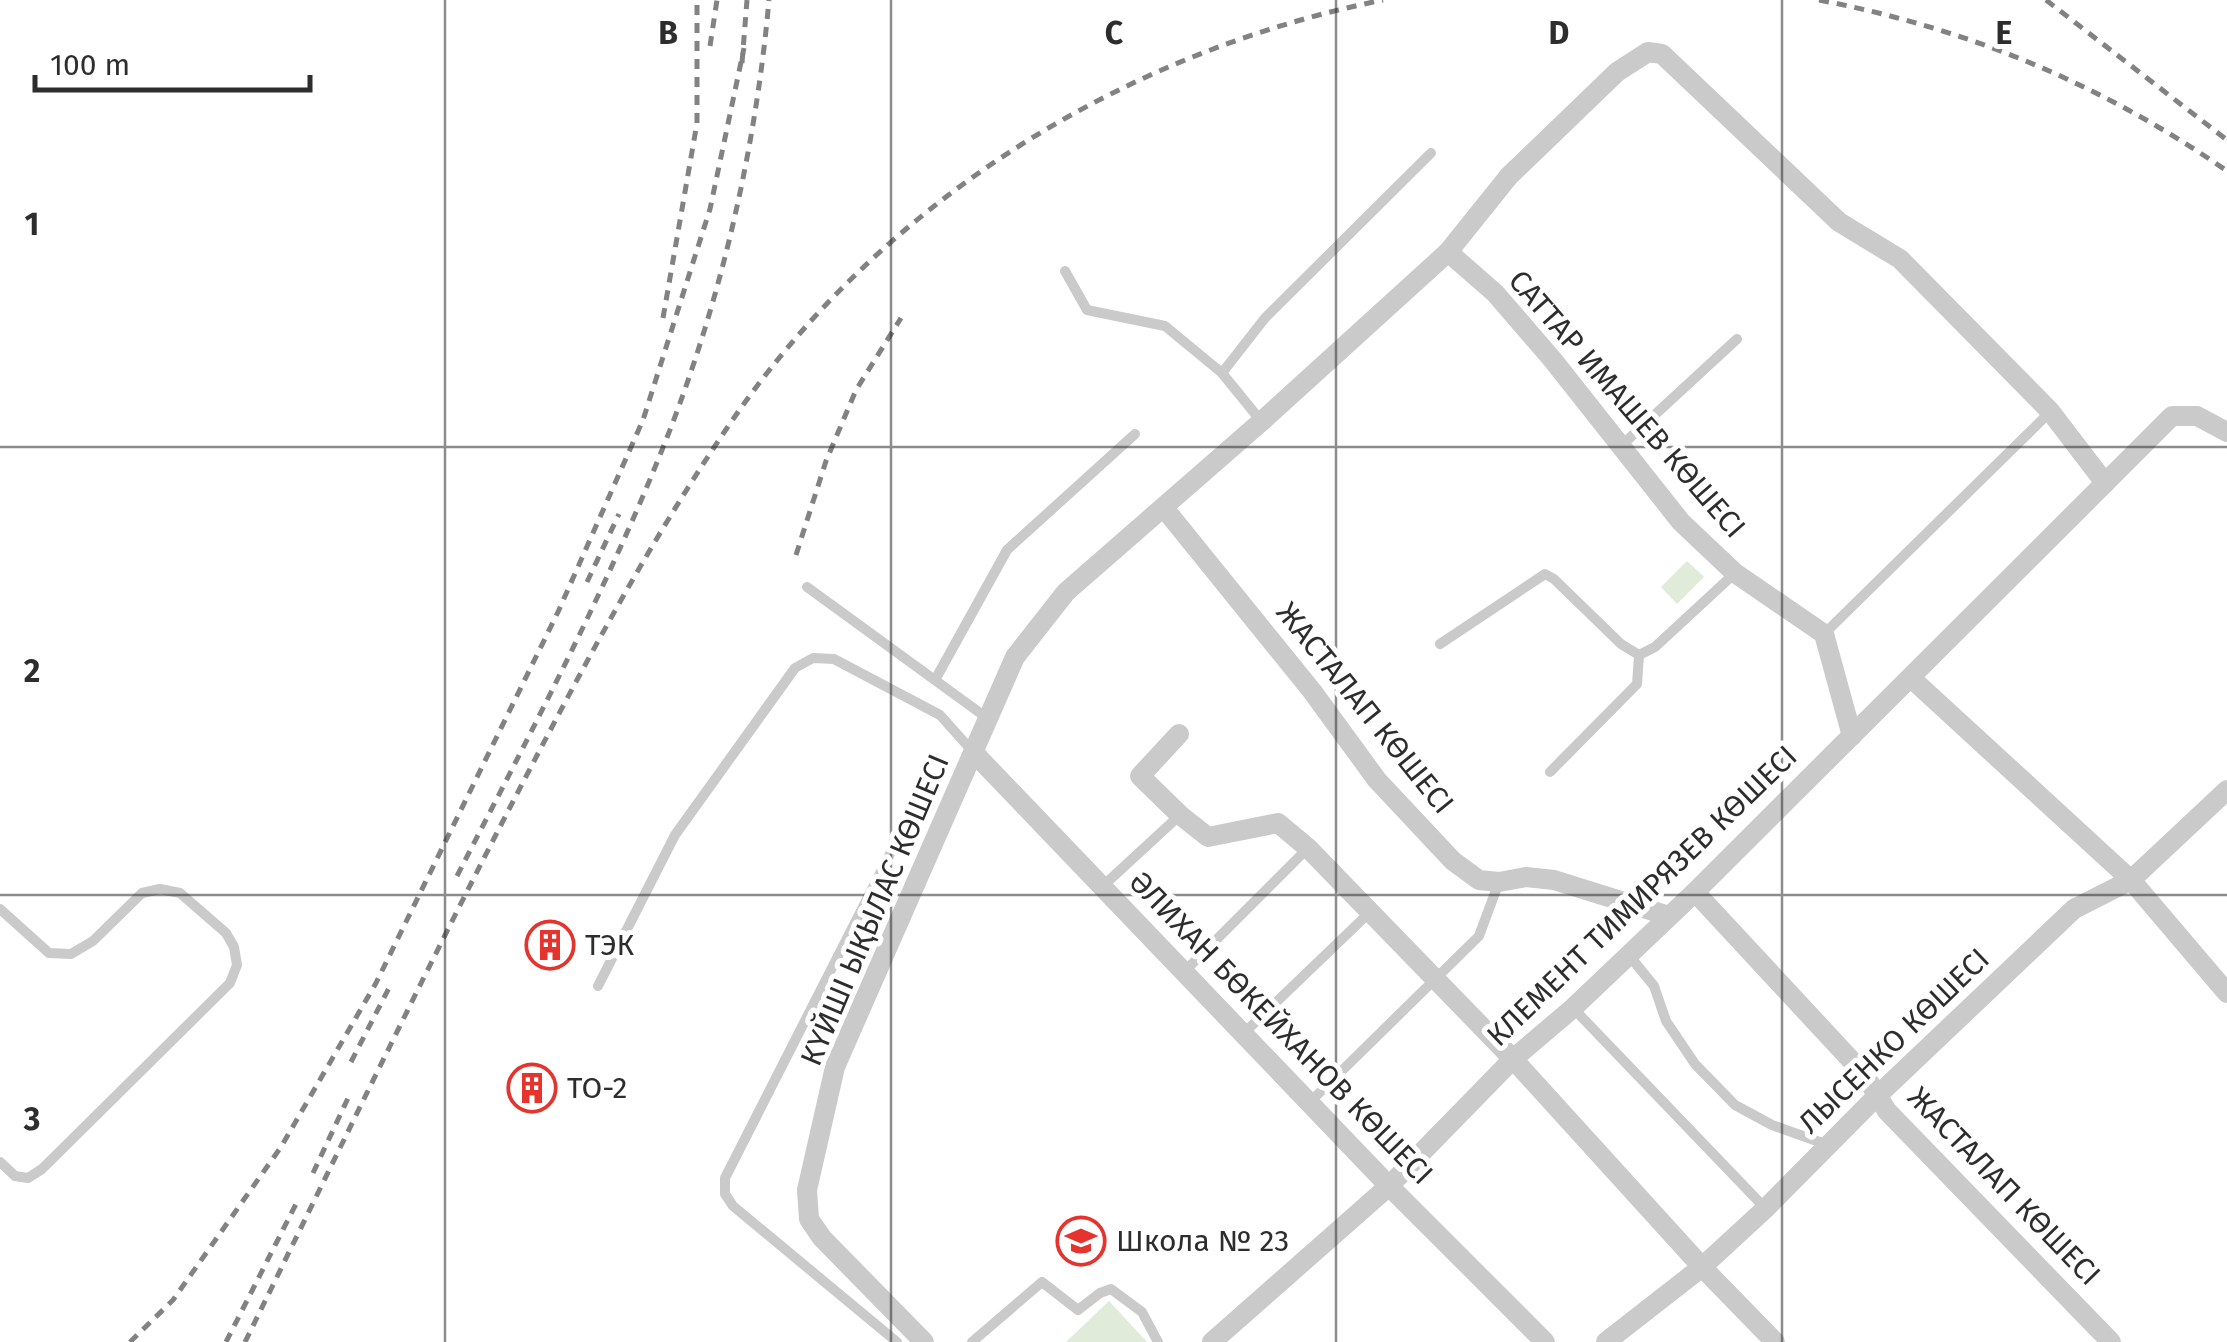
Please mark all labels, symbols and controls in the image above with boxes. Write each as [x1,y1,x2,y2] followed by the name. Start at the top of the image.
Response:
[658,14,678,52] text: B
[1105,14,1124,52] text: C
[1549,14,1569,52] text: D
[1996,14,2012,52] text: E
[35,30,310,92] scale bar
[50,47,130,83] text: 100 m
[25,205,39,243] text: 1
[1501,263,1753,545] street label: САТТАР ИМАШЕВ КӨШЕСІ
[1269,595,1461,821] street label: ЖАСТАЛАП КӨШЕСІ
[24,652,40,690] text: 2
[1479,738,1805,1054] street label: КЛЕМЕНТ ТИМИРЯЗЕВ КӨШЕСІ
[793,749,957,1071] street label: КҮЙШІ ЫҚЫЛАС КӨШЕСІ
[1122,864,1440,1192] street label: ӘЛИХАН БӨКЕЙХАНОВ КӨШЕСI
[524,919,576,971] building icon: ТЭК
[585,927,635,963] place label: ТЭК
[1791,941,1997,1141] street label: ЛЫСЕНКО КӨШЕСІ
[506,1062,558,1114] building icon: ТО-2
[567,1070,627,1106] place label: ТО-2
[1900,1079,2108,1293] street label: ЖАСТАЛАП КӨШЕСІ
[23,1100,40,1138] text: 3
[1055,1215,1107,1267] school or university icon: Школа № 23
[1116,1223,1289,1259] place label: Школа № 23

